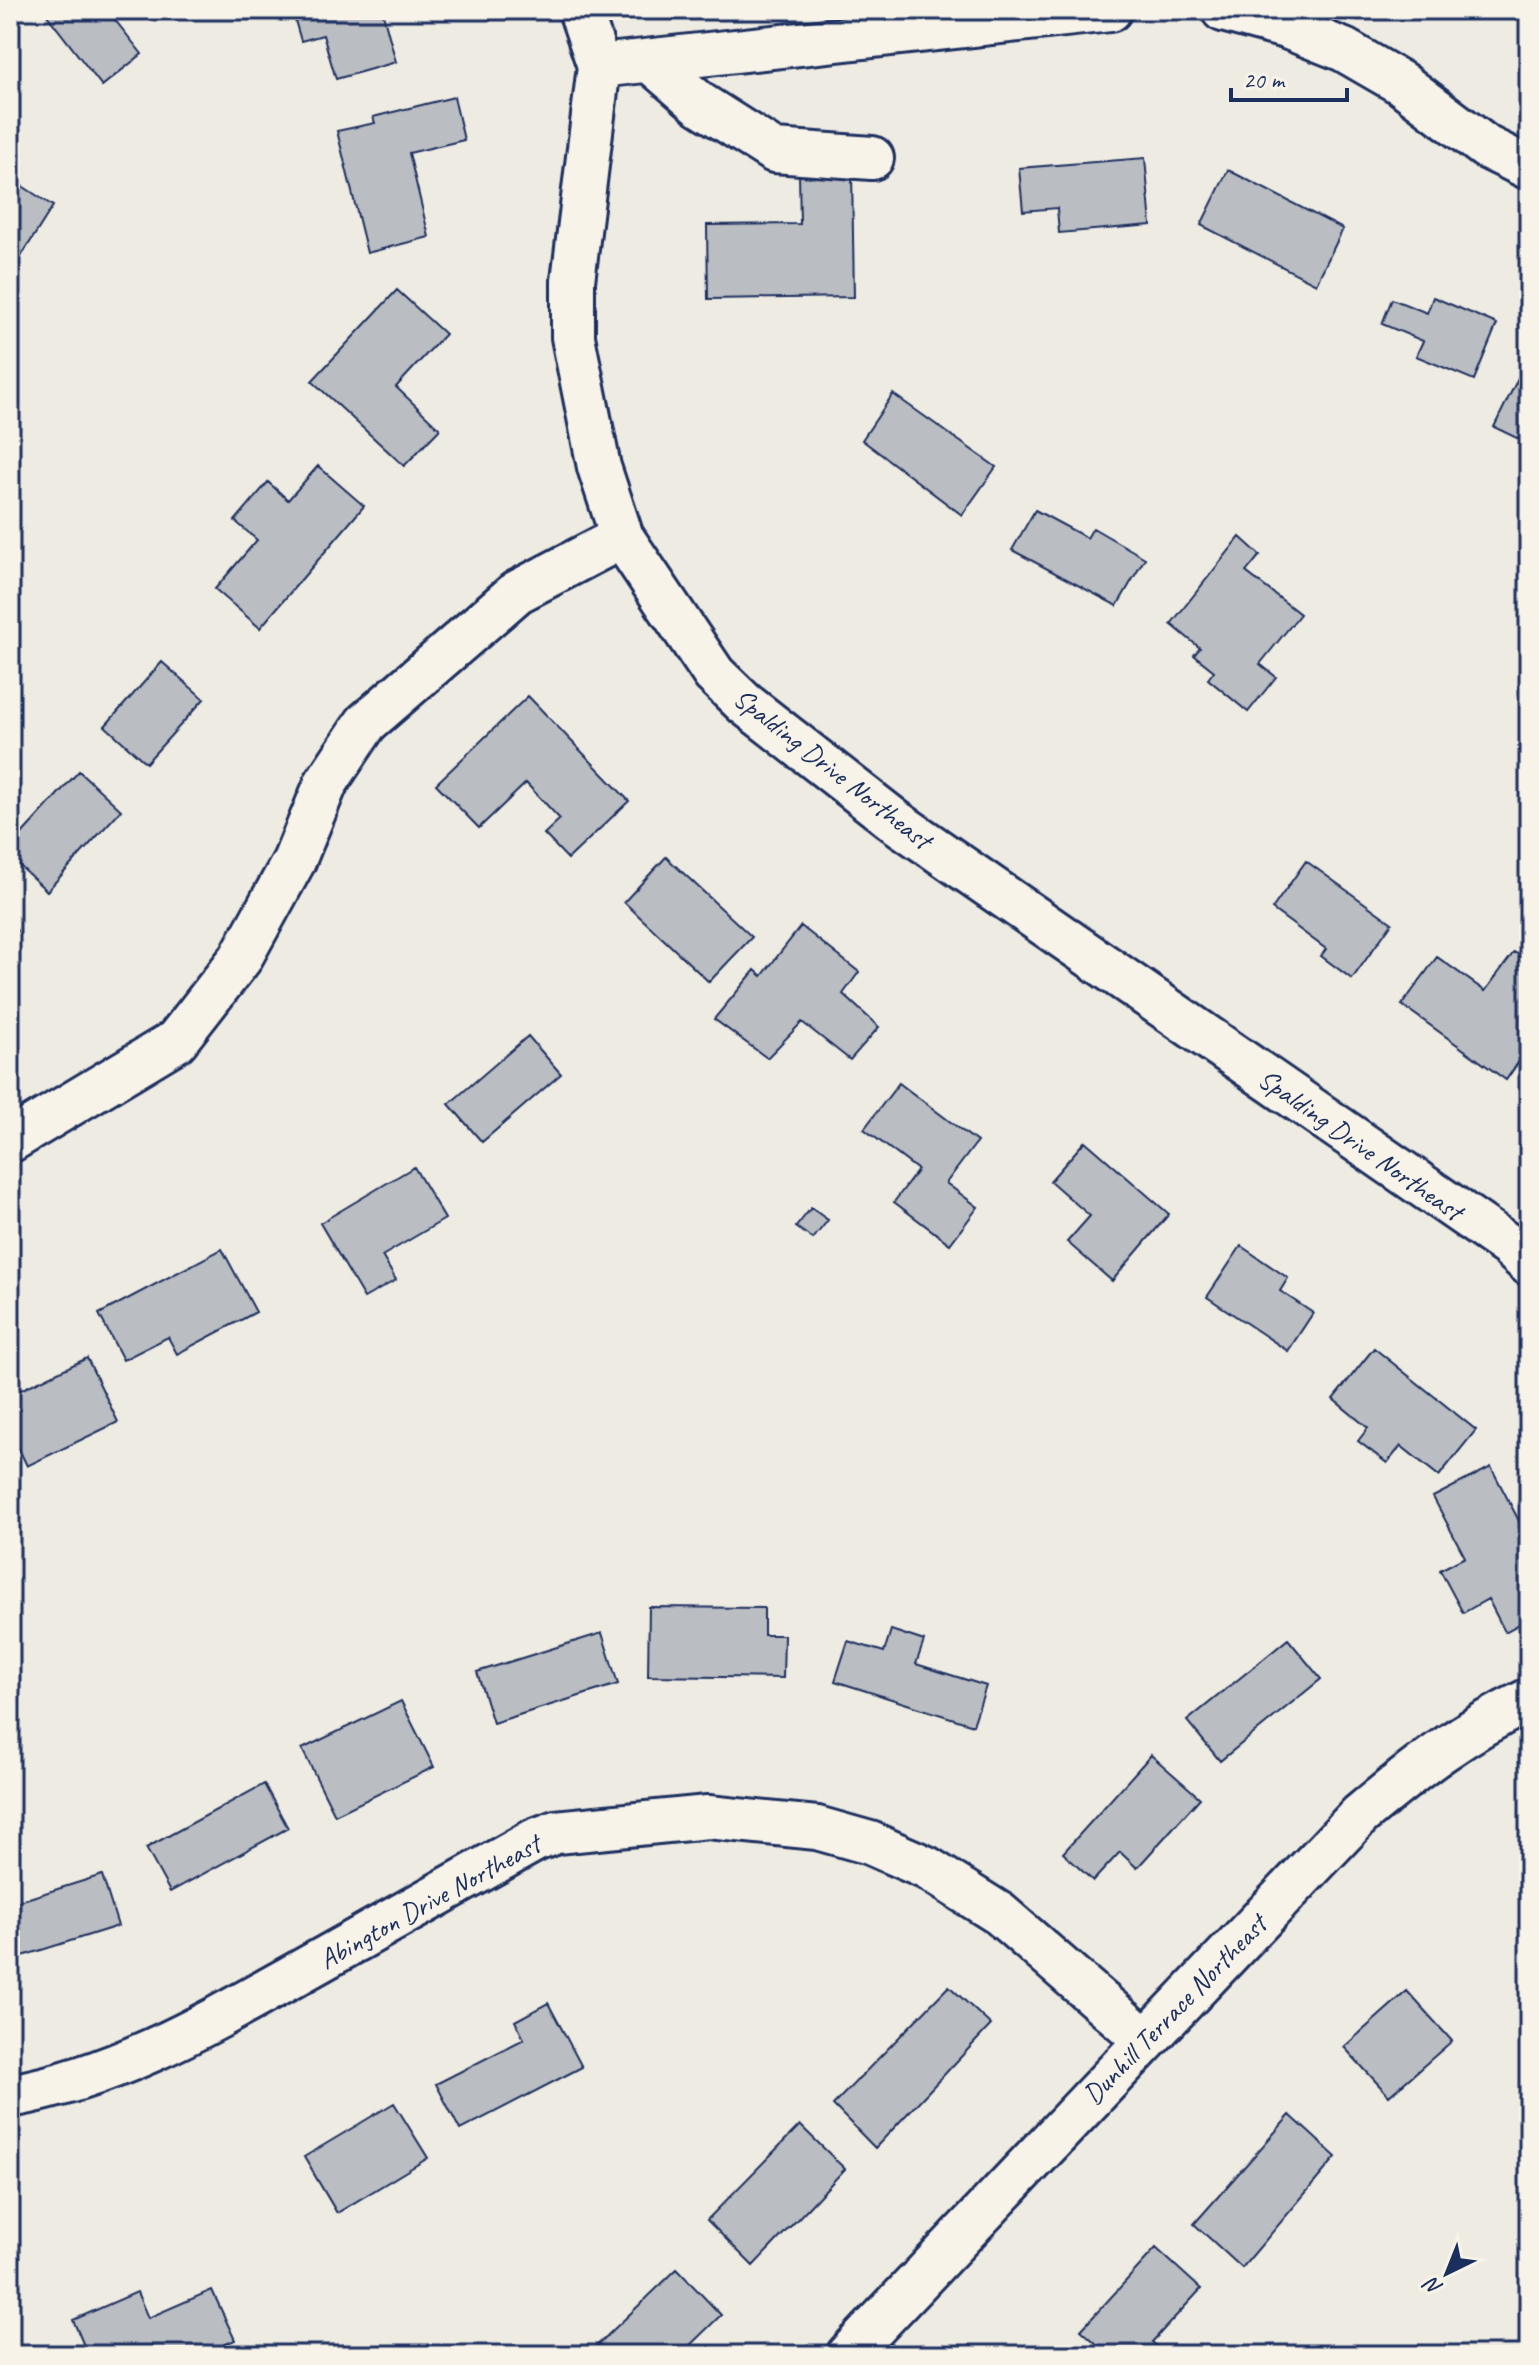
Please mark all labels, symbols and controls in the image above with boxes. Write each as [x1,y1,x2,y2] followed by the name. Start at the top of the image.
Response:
[1231,52,1347,102] scale bar
[1243,65,1286,95] text: 20 m
[727,680,942,859] street label: Spalding Drive Northeast
[1252,1061,1473,1230] street label: Spalding Drive Northeast
[313,1824,549,1977] street label: Abington Drive Northeast
[1075,1905,1276,2111] street label: Dunhill Terrace Northeast
[1407,2233,1487,2313] north arrow
[1417,2270,1449,2302] text: N

